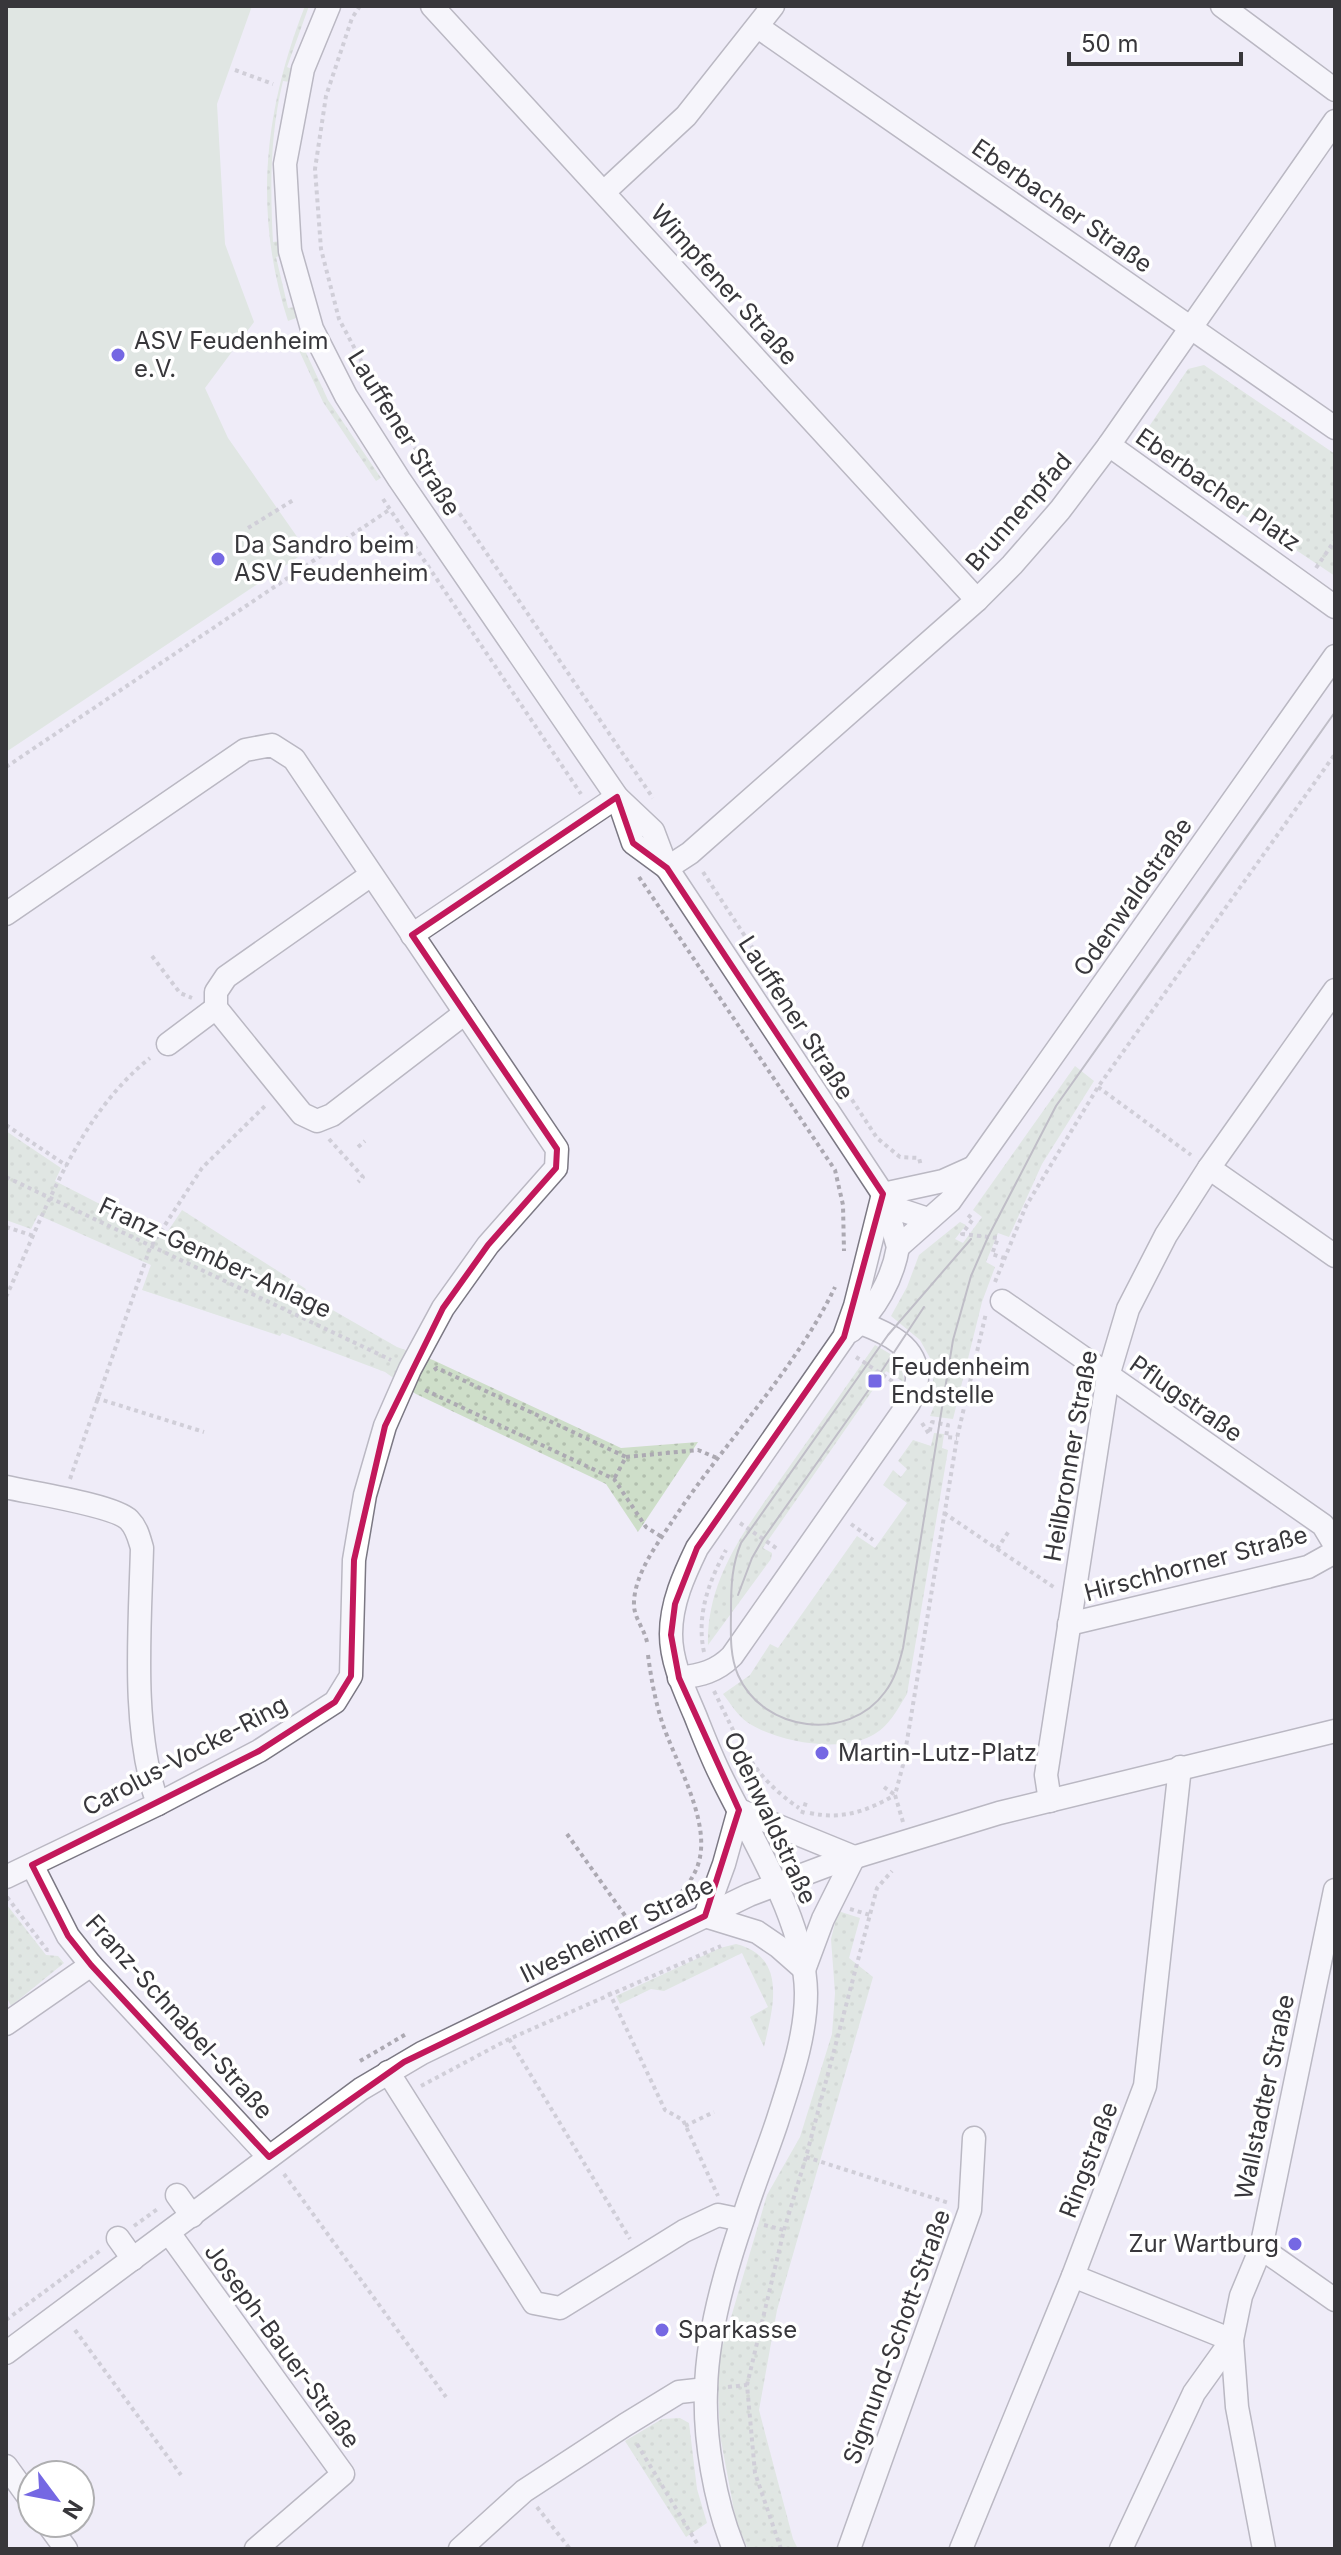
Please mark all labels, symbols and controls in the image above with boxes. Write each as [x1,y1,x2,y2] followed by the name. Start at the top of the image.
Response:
[1069,16,1241,66] scale bar
[1081,29,1139,58] text: 50 m
[967,133,1158,279] street label: Eberbacher Straße
[645,198,804,371] street label: Wimpfener Straße
[134,326,329,383] place label: ASV Feudenheim e.V.
[342,345,467,521] street label: Lauffener Straße
[109,346,127,364] marker: ASV Feudenheim e.V.
[1130,422,1306,557] street label: Eberbacher Platz
[960,447,1078,577] street label: Brunnenpfad
[234,530,429,587] place label: Da Sandro beim ASV Feudenheim
[209,550,227,568] marker: Da Sandro beim ASV Feudenheim
[1067,812,1198,981] street label: Odenwaldstraße
[733,930,860,1105] street label: Lauffener Straße
[94,1191,336,1324] street label: Franz-Gember-Anlage
[1038,1348,1103,1564] street label: Heilbronner Straße
[1124,1349,1248,1448] street label: Pflugstraße
[891,1352,1030,1409] place label: Feudenheim Endstelle
[866,1372,884,1390] marker: Feudenheim Endstelle
[1081,1520,1311,1607] street label: Hirschhorner Straße
[77,1689,292,1822] street label: Carolus-Vocke-Ring
[718,1727,823,1909] street label: Odenwaldstraße
[838,1738,1037,1767] place label: Martin-Lutz-Platz
[813,1744,831,1762] marker: Martin-Lutz-Platz
[515,1870,718,1989] street label: Ilvesheimer Straße
[80,1908,279,2125] street label: Franz-Schnabel-Straße
[1229,1992,1300,2202] street label: Wallstadter Straße
[1053,2098,1124,2222] street label: Ringstraße
[837,2205,956,2468] street label: Sigmund-Schott-Straße
[1129,2229,1279,2258] place label: Zur Wartburg
[1286,2235,1304,2253] marker: Zur Wartburg
[198,2238,366,2454] street label: Joseph-Bauer-Straße
[678,2315,797,2344] place label: Sparkasse
[653,2321,671,2339] marker: Sparkasse
[16,2459,96,2539] north arrow
[57,2496,88,2524] text: N

